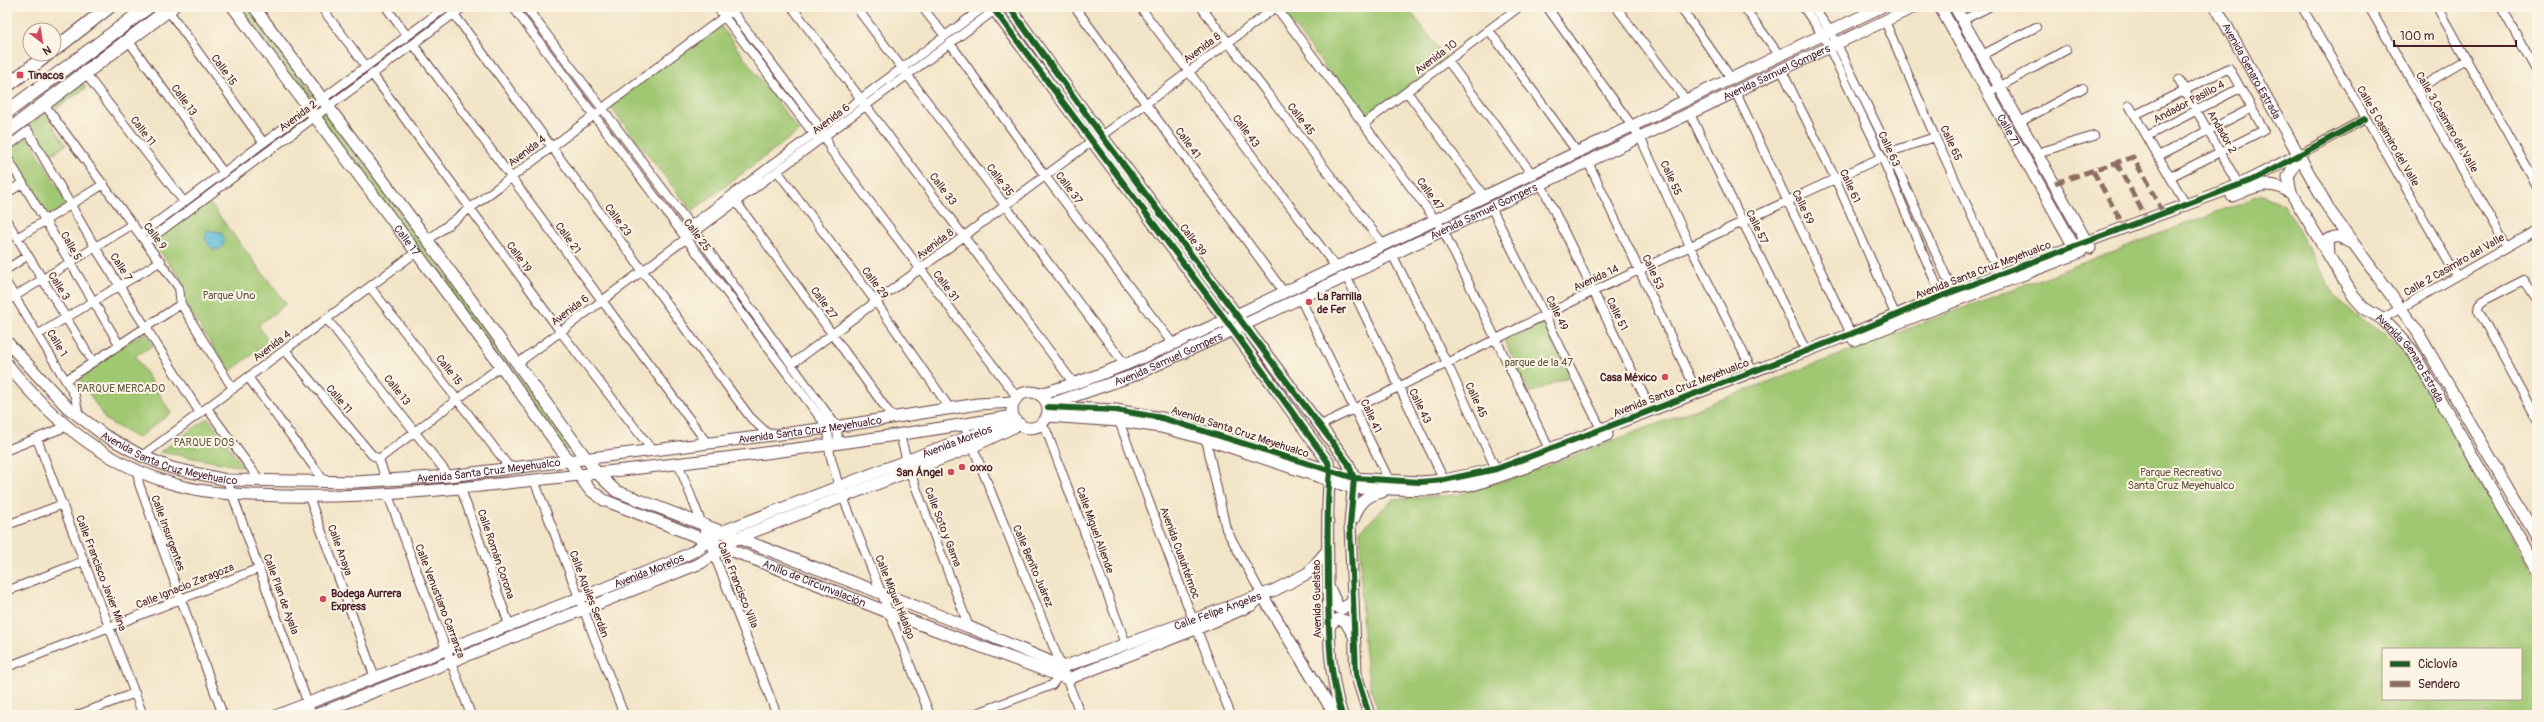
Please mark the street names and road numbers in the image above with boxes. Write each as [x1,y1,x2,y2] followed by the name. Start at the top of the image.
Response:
[2220,20,2284,121] street label: Avenida Genaro Estrada
[1181,30,1224,66] street label: Avenida 8
[1412,37,1460,77] street label: Avenida 10
[1720,41,1832,103] street label: Avenida Samuel Gompers
[208,52,240,88] street label: Calle 15
[2413,69,2481,175] street label: Calle 3 Casimiro del Valle
[2151,77,2227,126] street label: Andador Pasillo 4
[168,82,200,118] street label: Calle 13
[2354,83,2422,189] street label: Calle 5 Casimiro del Valle
[277,98,319,134] street label: Avenida 2
[1284,100,1318,138] street label: Calle 45
[809,101,853,137] street label: Avenida 6
[2205,108,2239,156] street label: Andador 2
[1230,112,1262,150] street label: Calle 43
[1995,112,2023,149] street label: Calle 71
[128,114,158,148] street label: Calle 11
[1937,123,1965,163] street label: Calle 65
[1172,125,1204,161] street label: Calle 41
[1875,129,1903,169] street label: Calle 63
[505,132,549,169] street label: Avenida 4
[1657,159,1685,197] street label: Calle 55
[984,161,1016,199] street label: Calle 35
[1837,167,1863,205] street label: Calle 61
[1053,169,1085,207] street label: Calle 37
[927,170,959,208] street label: Calle 33
[1414,175,1446,213] street label: Calle 47
[1428,180,1539,242] street label: Avenida Samuel Gompers
[1789,188,1817,227] street label: Calle 59
[602,201,634,239] street label: Calle 23
[1743,208,1771,247] street label: Calle 57
[681,216,713,254] street label: Calle 25
[141,220,170,252] street label: Calle 9
[552,220,584,256] street label: Calle 21
[1177,221,1209,259] street label: Calle 39
[391,222,423,258] street label: Calle 17
[914,226,957,262] street label: Avenida 8
[58,229,84,263] street label: Calle 5
[2401,231,2507,299] street label: Calle 2 Casimiro del Valle
[1913,238,2053,302] street label: Avenida Santa Cruz Meyehualco
[503,239,535,275] street label: Calle 19
[107,251,135,284] street label: Calle 7
[1639,252,1667,292] street label: Calle 53
[1571,262,1621,294] street label: Avenida 14
[859,264,891,302] street label: Calle 29
[930,268,962,304] street label: Calle 31
[45,269,73,303] street label: Calle 3
[808,284,840,322] street label: Calle 27
[548,292,592,328] street label: Avenida 6
[1543,294,1571,333] street label: Calle 49
[1603,295,1631,333] street label: Calle 51
[2373,310,2447,405] street label: Avenida Genaro Estrada
[44,327,70,359] street label: Calle 1
[250,327,294,364] street label: Avenida 4
[1112,329,1225,388] street label: Avenida Samuel Gompers
[433,352,465,388] street label: Calle 15
[1611,356,1751,420] street label: Avenida Santa Cruz Meyehualco
[381,372,413,408] street label: Calle 13
[1462,380,1490,420] street label: Calle 45
[323,382,355,416] street label: Calle 11
[1406,386,1434,426] street label: Calle 43
[1358,397,1384,435] street label: Calle 41
[1169,403,1311,461] street label: Avenida Santa Cruz Meyehualco
[737,413,883,446] street label: Avenida Santa Cruz Meyehualco
[920,422,994,461] street label: Avenida Morelos
[99,428,238,487] street label: Avenida Santa Cruz Meyehualco
[416,455,561,485] street label: Avenida Santa Cruz Meyehualco
[922,485,964,569] street label: Calle Soto y Gama
[1073,485,1117,576] street label: Calle Miguel Allende
[148,493,188,573] street label: Calle Insurgentes
[1157,505,1203,601] street label: Avenida Cuauhtémoc
[475,507,517,601] street label: Calle Román Corona
[73,513,129,633] street label: Calle Francisco Javier Mina
[325,523,355,577] street label: Calle Anaya
[1010,523,1056,609] street label: Calle Benito Juárez
[715,540,761,630] street label: Calle Francisco Villa
[412,542,468,660] street label: Calle Venustiano Carranza
[566,549,612,639] street label: Calle Aquiles Serdán
[612,551,686,590] street label: Avenida Morelos
[260,552,302,636] street label: Calle Plan de Ayala
[872,553,918,641] street label: Calle Miguel Hidalgo
[761,557,868,609] street label: Anillo de Circunvalación
[1310,559,1324,639] street label: Avenida Guelatao
[134,560,236,612] street label: Calle Ignacio Zaragoza
[1172,589,1263,633] street label: Calle Felipe Ángeles

